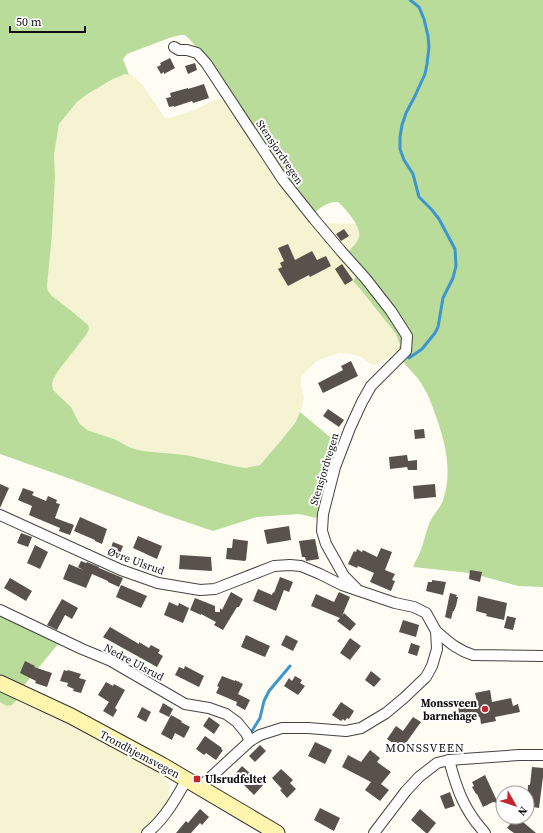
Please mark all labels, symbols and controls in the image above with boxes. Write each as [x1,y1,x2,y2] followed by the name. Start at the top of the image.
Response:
[10,8,85,34] scale bar
[16,14,42,30] text: 50 m
[252,117,307,188] street label: Stensjordvegen
[306,431,343,507] street label: Stensjordvegen
[105,544,167,579] street label: Øvre Ulsrud
[101,640,167,685] street label: Nedre Ulsrud
[421,696,477,724] place label: Monssveen barnehage
[480,704,490,714] marker: Monssveen barnehage
[97,727,183,782] street label: Trondhjemsvegen
[385,740,465,756] district label: MONSSVEEN
[205,772,267,787] place label: Ulsrudfeltet
[192,774,202,784] marker: Ulsrudfeltet
[495,785,535,825] north arrow
[514,803,531,819] text: N

